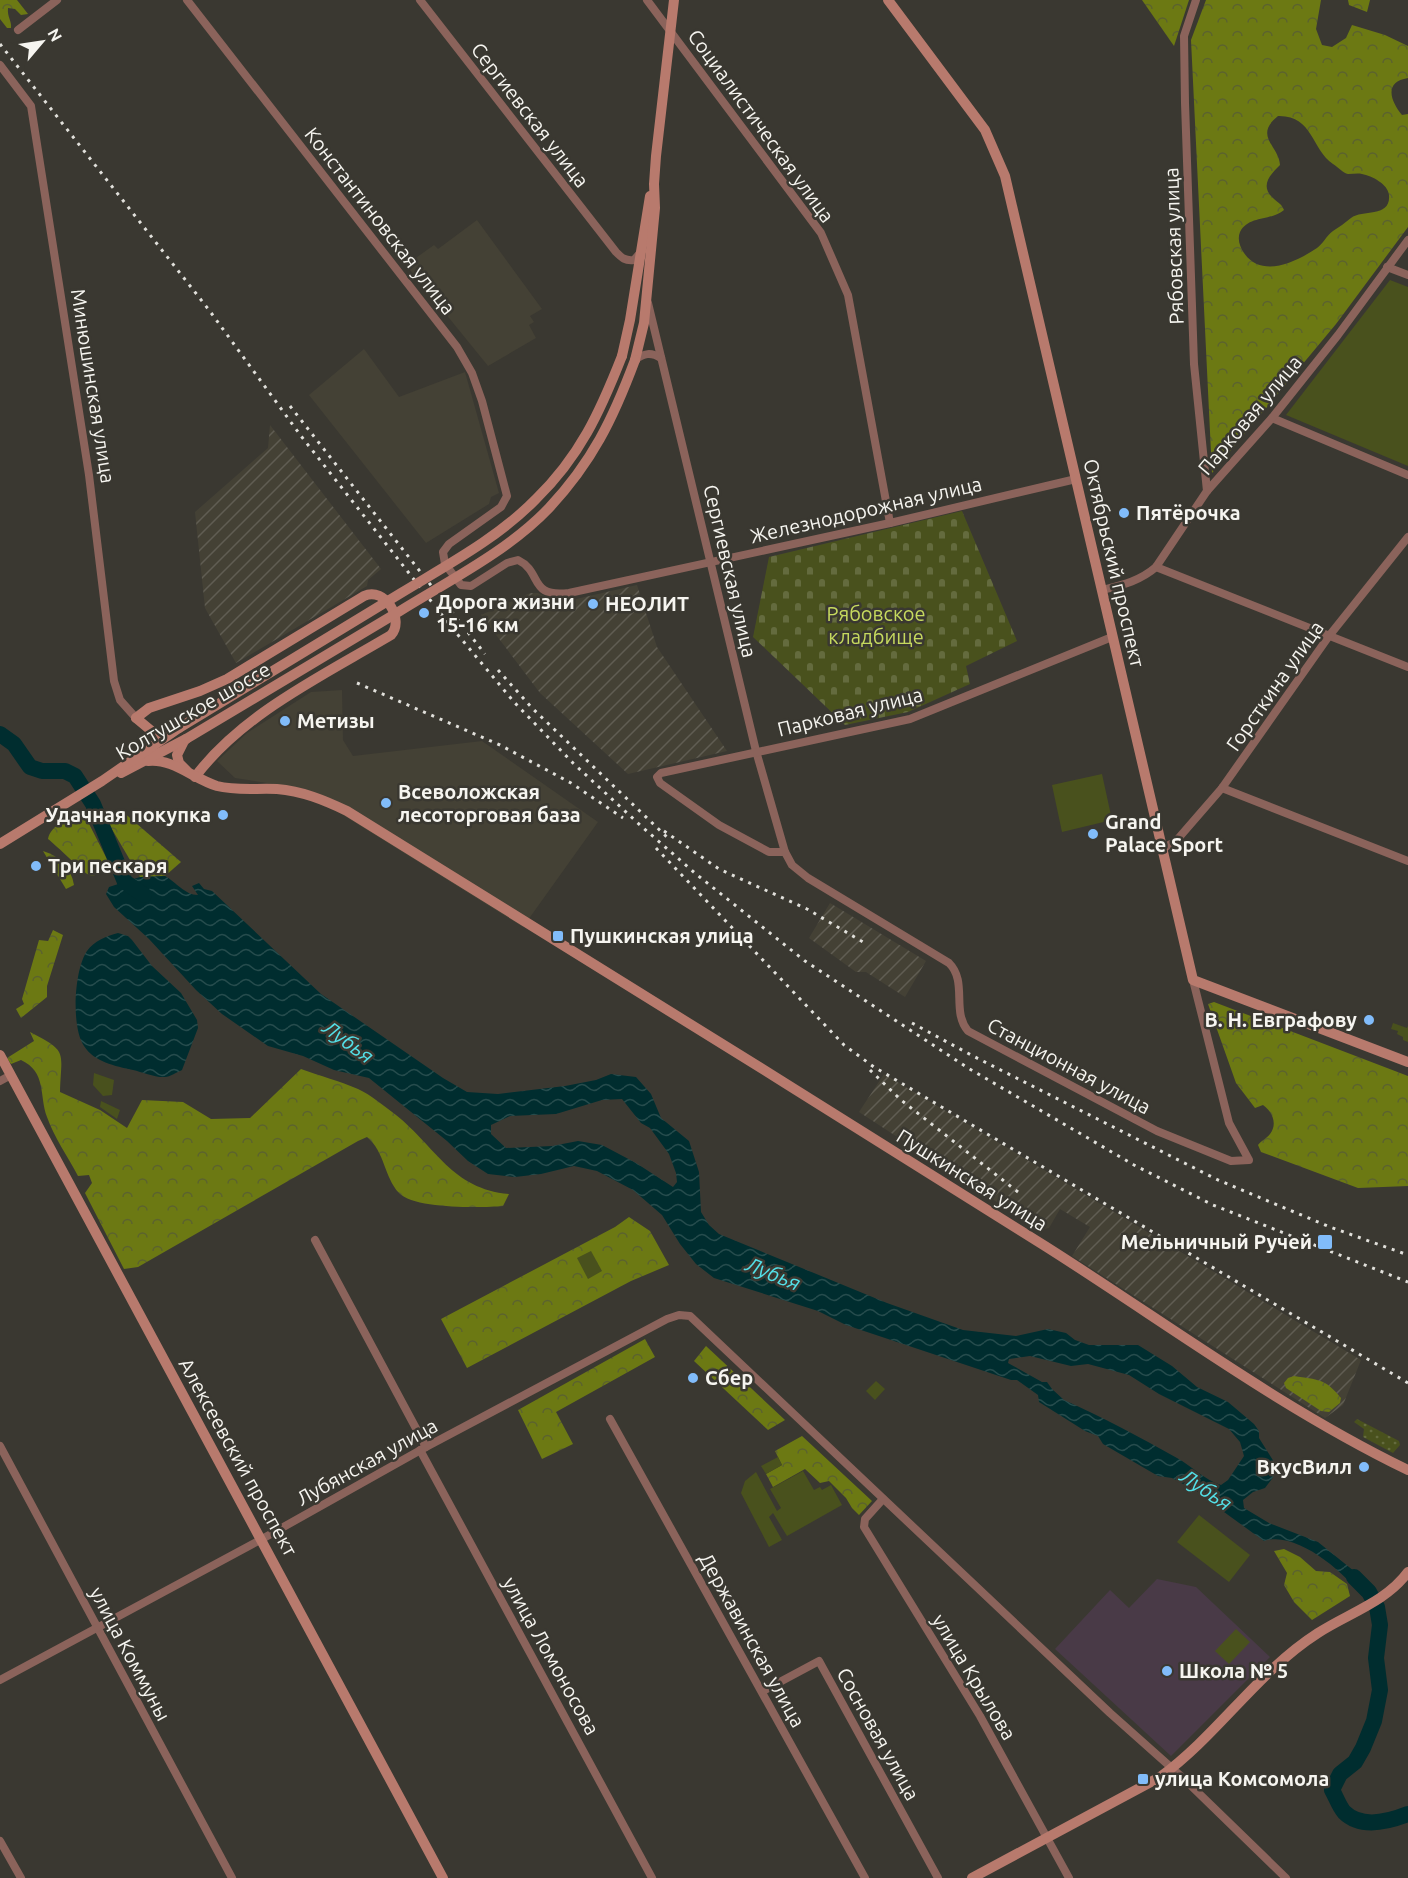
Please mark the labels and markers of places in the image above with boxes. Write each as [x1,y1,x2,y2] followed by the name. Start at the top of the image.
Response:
[1136,501,1241,524] place label: Пятёрочка
[1117,506,1131,520] marker: Пятёрочка
[436,590,575,636] place label: Дорога жизни 15-16 км
[605,592,689,615] place label: НЕОЛИТ
[586,597,600,611] marker: НЕОЛИТ
[417,606,431,620] marker: Дорога жизни 15-16 км
[297,709,375,732] place label: Метизы
[278,714,292,728] marker: Метизы
[398,780,581,826] place label: Всеволожская лесоторговая база
[379,796,393,810] marker: Всеволожская лесоторговая база
[46,803,211,826] place label: Удачная покупка
[216,808,230,822] marker: Удачная покупка
[1105,810,1224,856] place label: Grand Palace Sport
[1086,827,1100,841] marker: Grand Palace Sport
[48,854,167,877] place label: Три пескаря
[29,859,43,873] marker: Три пескаря
[570,924,754,947] place label: Пушкинская улица
[551,929,565,943] marker: Пушкинская улица
[1205,1008,1357,1031] place label: В. Н. Евграфову
[1362,1013,1376,1027] marker: В. Н. Евграфову
[1121,1230,1312,1253] place label: Мельничный Ручей
[1316,1233,1334,1251] marker: Мельничный Ручей
[705,1366,753,1389] place label: Сбер
[686,1371,700,1385] marker: Сбер
[1256,1455,1352,1478] place label: ВкусВилл
[1357,1460,1371,1474] marker: ВкусВилл
[1179,1659,1288,1682] place label: Школа № 5
[1160,1664,1174,1678] marker: Школа № 5
[1155,1767,1329,1790] place label: улица Комсомола
[1136,1772,1150,1786] marker: улица Комсомола

